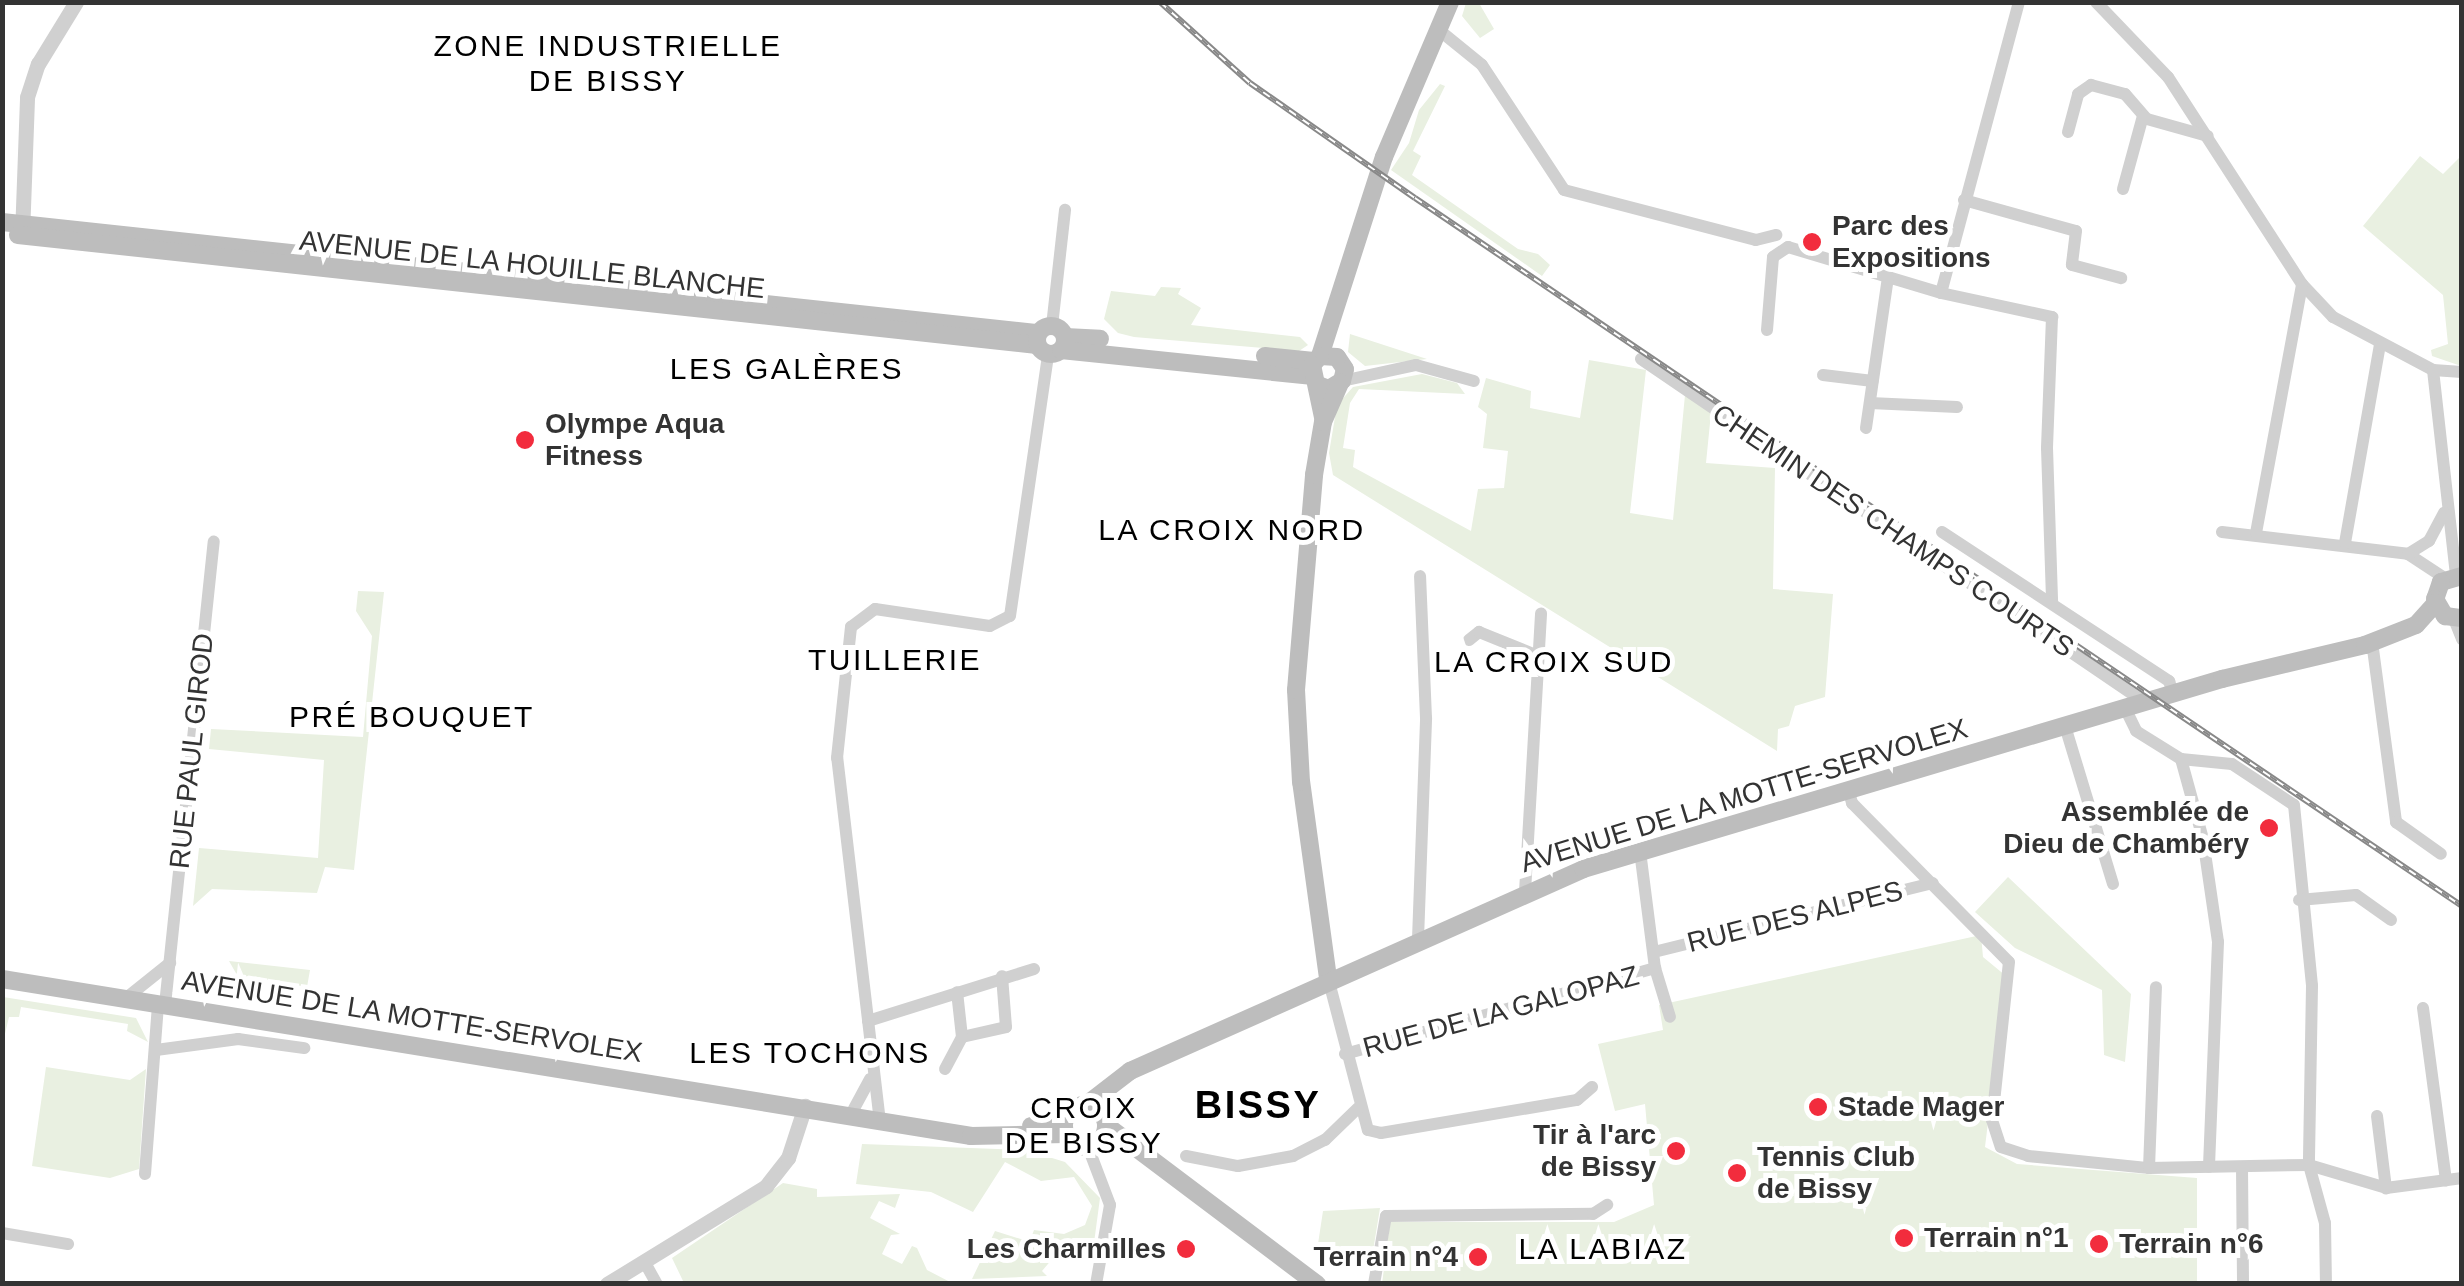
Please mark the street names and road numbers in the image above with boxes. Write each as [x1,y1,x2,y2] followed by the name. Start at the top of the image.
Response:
[297,224,767,306] street label: AVENUE DE LA HOUILLE BLANCHE
[1706,397,2080,665] street label: CHEMIN DES CHAMPS COURTS
[163,631,221,871] street label: RUE PAUL GIROD
[1516,712,1972,880] street label: AVENUE DE LA MOTTE-SERVOLEX
[1683,874,1907,960] street label: RUE DES ALPES
[1359,959,1643,1065] street label: RUE DE LA GALOPAZ
[179,964,645,1070] street label: AVENUE DE LA MOTTE-SERVOLEX

